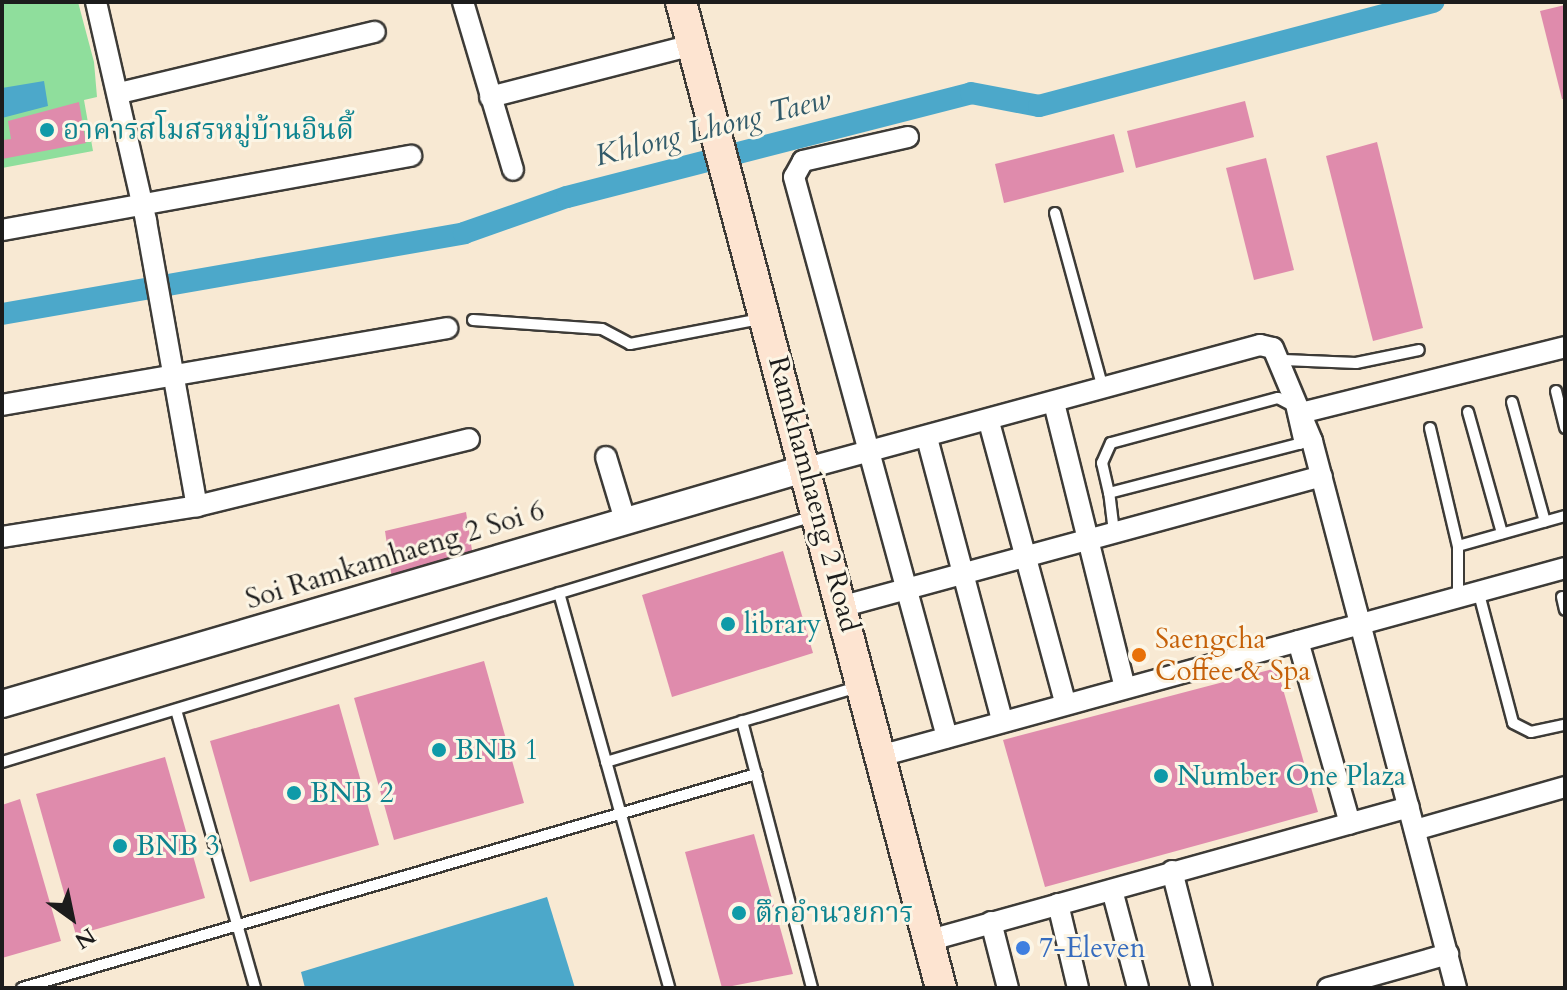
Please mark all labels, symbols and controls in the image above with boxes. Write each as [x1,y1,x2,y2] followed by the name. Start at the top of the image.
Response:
[591,81,835,175] water label: Khlong Lhong Taew
[63,113,354,147] place label: อาคารสโมสรหมู่บ้านอินดี้
[38,121,56,139] marker: อาคารสโมสรหมู่บ้านอินดี้
[761,352,867,636] street label: Ramkhamhaeng 2 Road
[242,494,548,616] street label: Soi Ramkamhaeng 2 Soi 6
[744,607,821,641] place label: library
[719,615,737,633] marker: library
[1155,622,1311,688] place label: Saengcha Coffee & Spa
[1130,646,1148,664] marker: Saengcha Coffee & Spa
[455,733,539,767] place label: BNB 1
[430,741,448,759] marker: BNB 1
[1177,759,1406,793] place label: Number One Plaza
[1152,767,1170,785] marker: Number One Plaza
[310,776,394,810] place label: BNB 2
[285,784,303,802] marker: BNB 2
[136,829,220,863] place label: BNB 3
[111,837,129,855] marker: BNB 3
[32,878,112,958] north arrow
[755,896,913,930] place label: ตึกอำนวยการ
[730,904,748,922] marker: ตึกอำนวยการ
[69,920,101,956] text: N
[1039,931,1146,965] place label: 7-Eleven
[1014,939,1032,957] marker: 7-Eleven

